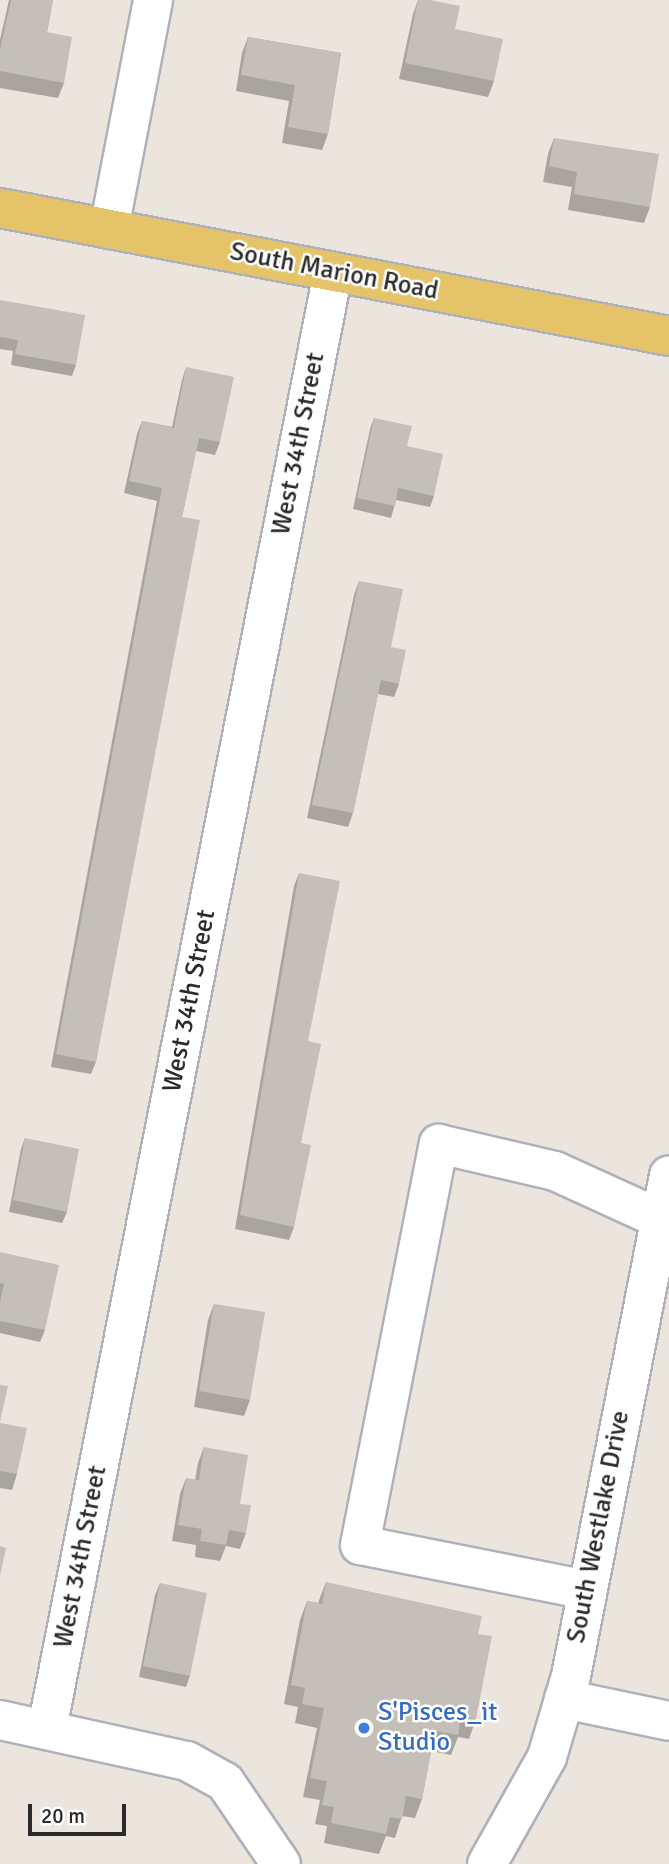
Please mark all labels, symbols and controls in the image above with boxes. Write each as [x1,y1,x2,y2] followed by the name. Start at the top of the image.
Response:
[227,237,441,307] street label: South Marion Road
[266,350,332,538] street label: West 34th Street
[157,907,223,1095] street label: West 34th Street
[561,1408,637,1646] street label: South Westlake Drive
[48,1463,114,1651] street label: West 34th Street
[378,1697,497,1758] place label: S'Pisces_it Studio
[356,1720,372,1736] marker: S'Pisces_it Studio
[32,1790,130,1834] scale bar
[41,1803,85,1829] text: 20 m

